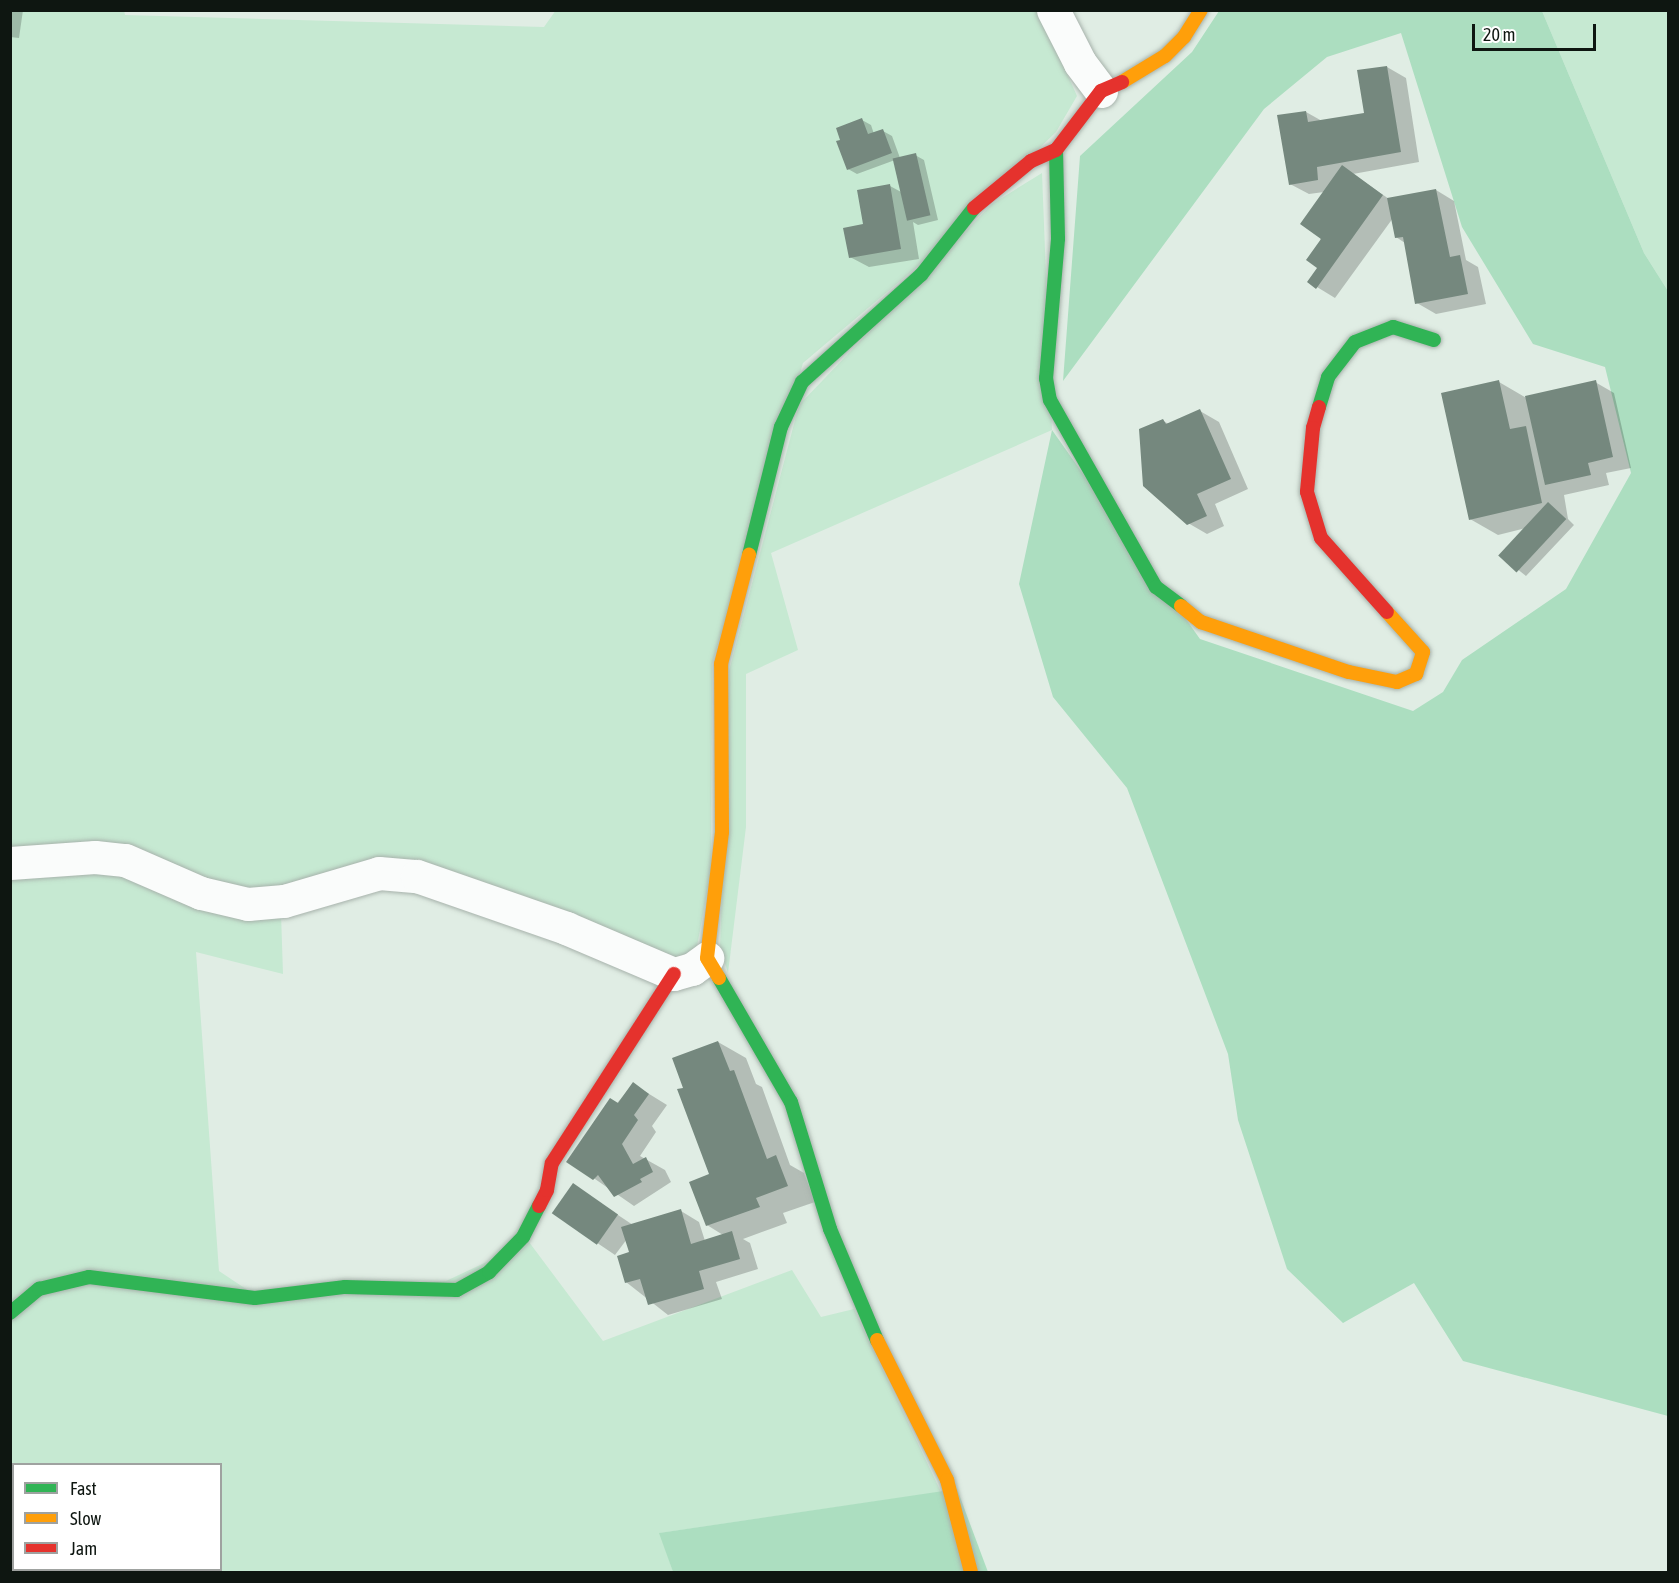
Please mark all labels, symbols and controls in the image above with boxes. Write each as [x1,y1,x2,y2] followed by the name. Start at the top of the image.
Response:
[1475,12,1600,50] scale bar
[1483,24,1515,45] text: 20 m
[12,1463,222,1571] legend
[70,1478,97,1499] text: Fast
[70,1508,101,1529] text: Slow
[70,1538,97,1559] text: Jam

